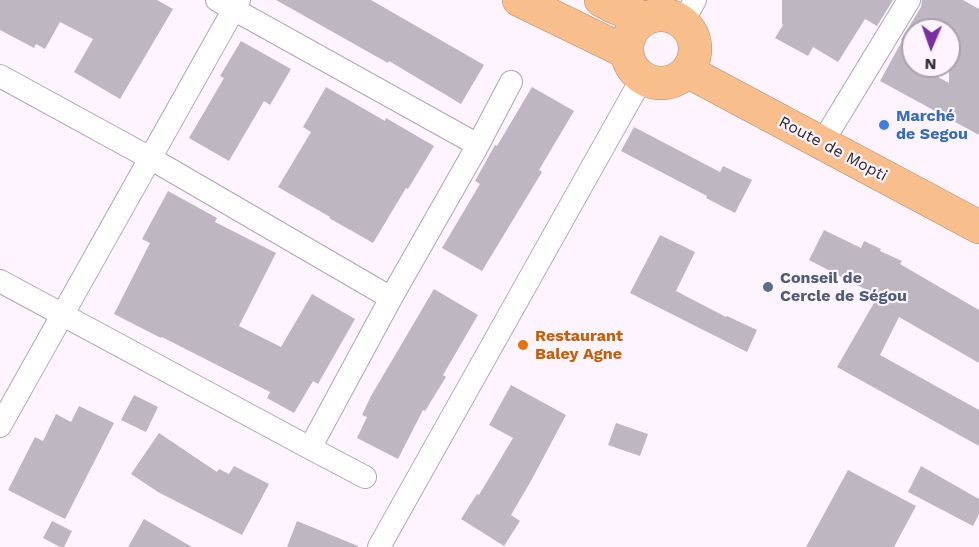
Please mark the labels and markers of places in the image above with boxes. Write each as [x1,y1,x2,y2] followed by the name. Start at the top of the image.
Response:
[896,106,968,144] place label: Marché de Segou
[877,118,891,132] marker: Marché de Segou
[780,268,907,306] place label: Conseil de Cercle de Ségou
[761,280,775,294] marker: Conseil de Cercle de Ségou
[535,326,623,364] place label: Restaurant Baley Agne
[516,338,530,352] marker: Restaurant Baley Agne

